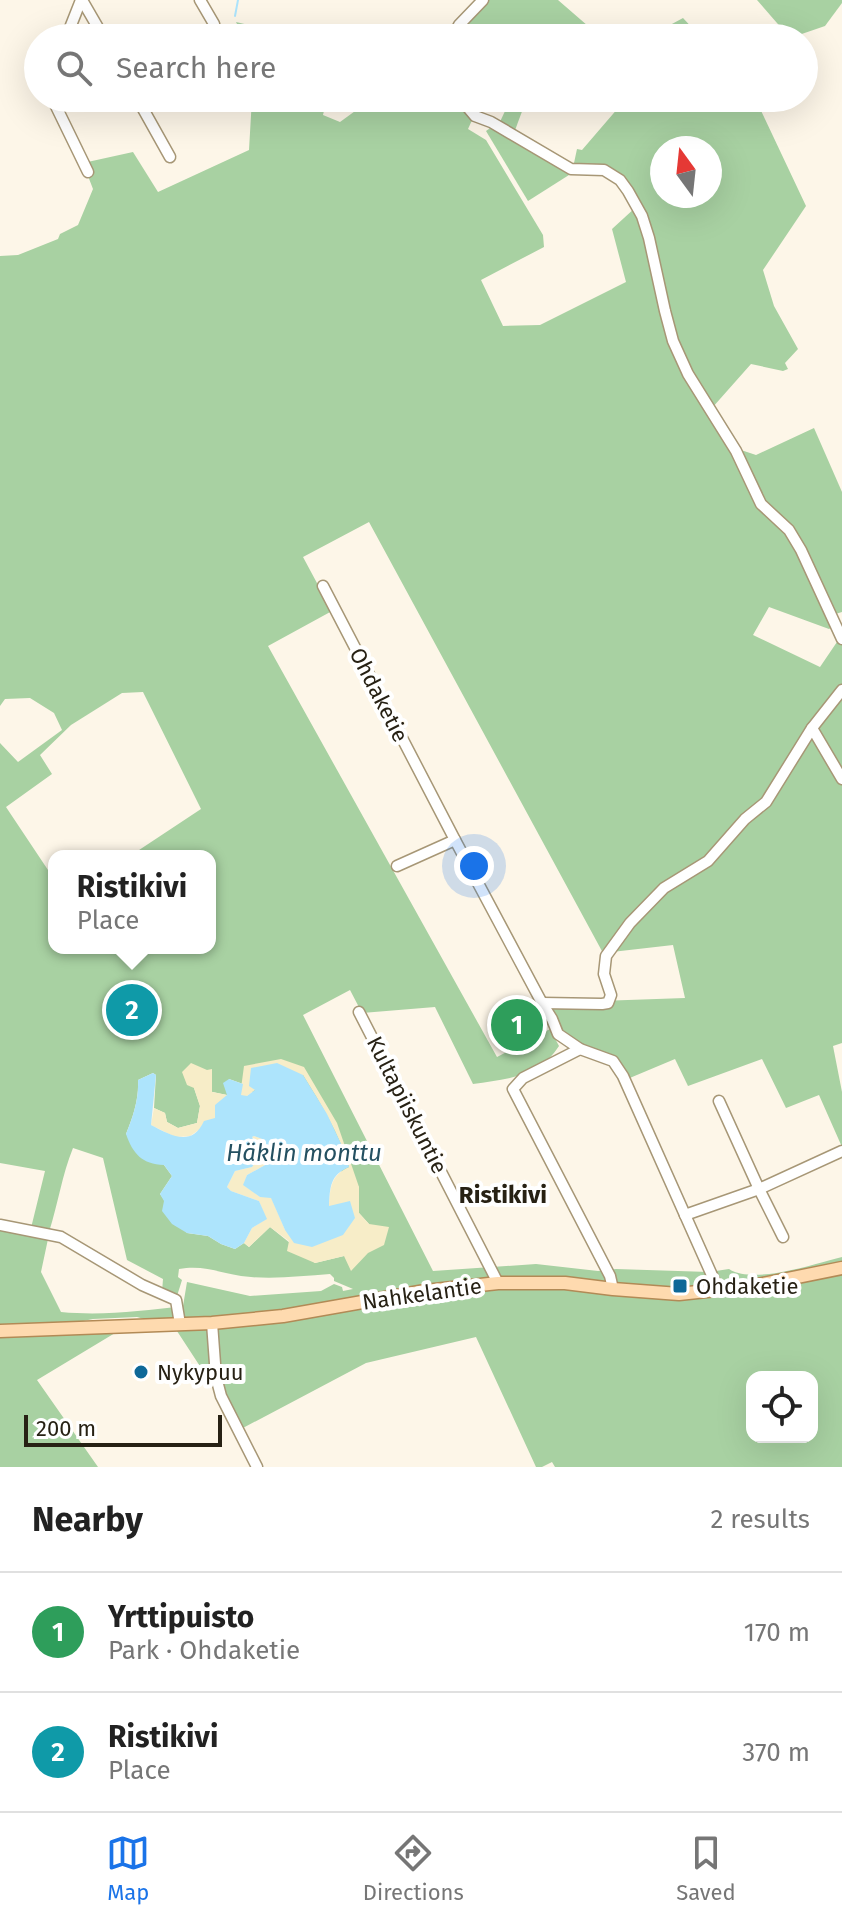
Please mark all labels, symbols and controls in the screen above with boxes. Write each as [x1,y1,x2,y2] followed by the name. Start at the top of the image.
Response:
[24,24,818,112] search box
[52,46,96,90] icon: search
[116,50,276,86] text: Search here
[650,136,722,208] north arrow
[344,643,414,747] street label: Ohdaketie
[454,846,494,886] your location
[48,850,216,954] popup
[77,869,187,905] text: Ristikivi
[77,905,139,936] text: Place
[106,980,158,1040] pin: 2
[491,995,543,1055] pin: 1
[361,1032,453,1178] street label: Kultapiiskuntie
[226,1139,382,1167] water label: Häklin monttu
[459,1181,547,1209] district label: Ristikivi
[361,1272,483,1316] street label: Nahkelantie
[696,1273,798,1300] place label: Ohdaketie
[671,1277,689,1295] marker: Ohdaketie
[157,1359,244,1386] place label: Nykypuu
[132,1363,150,1381] marker: Nykypuu
[746,1371,818,1443] map controls
[746,1371,818,1443] button: locate
[24,1411,222,1447] scale bar
[36,1415,96,1442] text: 200 m
[32,1499,143,1540] text: Nearby
[710,1504,810,1535] text: 2 results
[108,1599,254,1635] text: Yrttipuisto
[52,1617,64,1648] text: 1
[744,1617,810,1648] text: 170 m
[108,1635,300,1666] text: Park · Ohdaketie
[108,1719,218,1755] text: Ristikivi
[51,1737,65,1768] text: 2
[742,1737,810,1768] text: 370 m
[108,1755,171,1786] text: Place
[106,1831,150,1906] tab: Map
[363,1831,464,1906] tab: Directions
[676,1831,736,1906] tab: Saved

